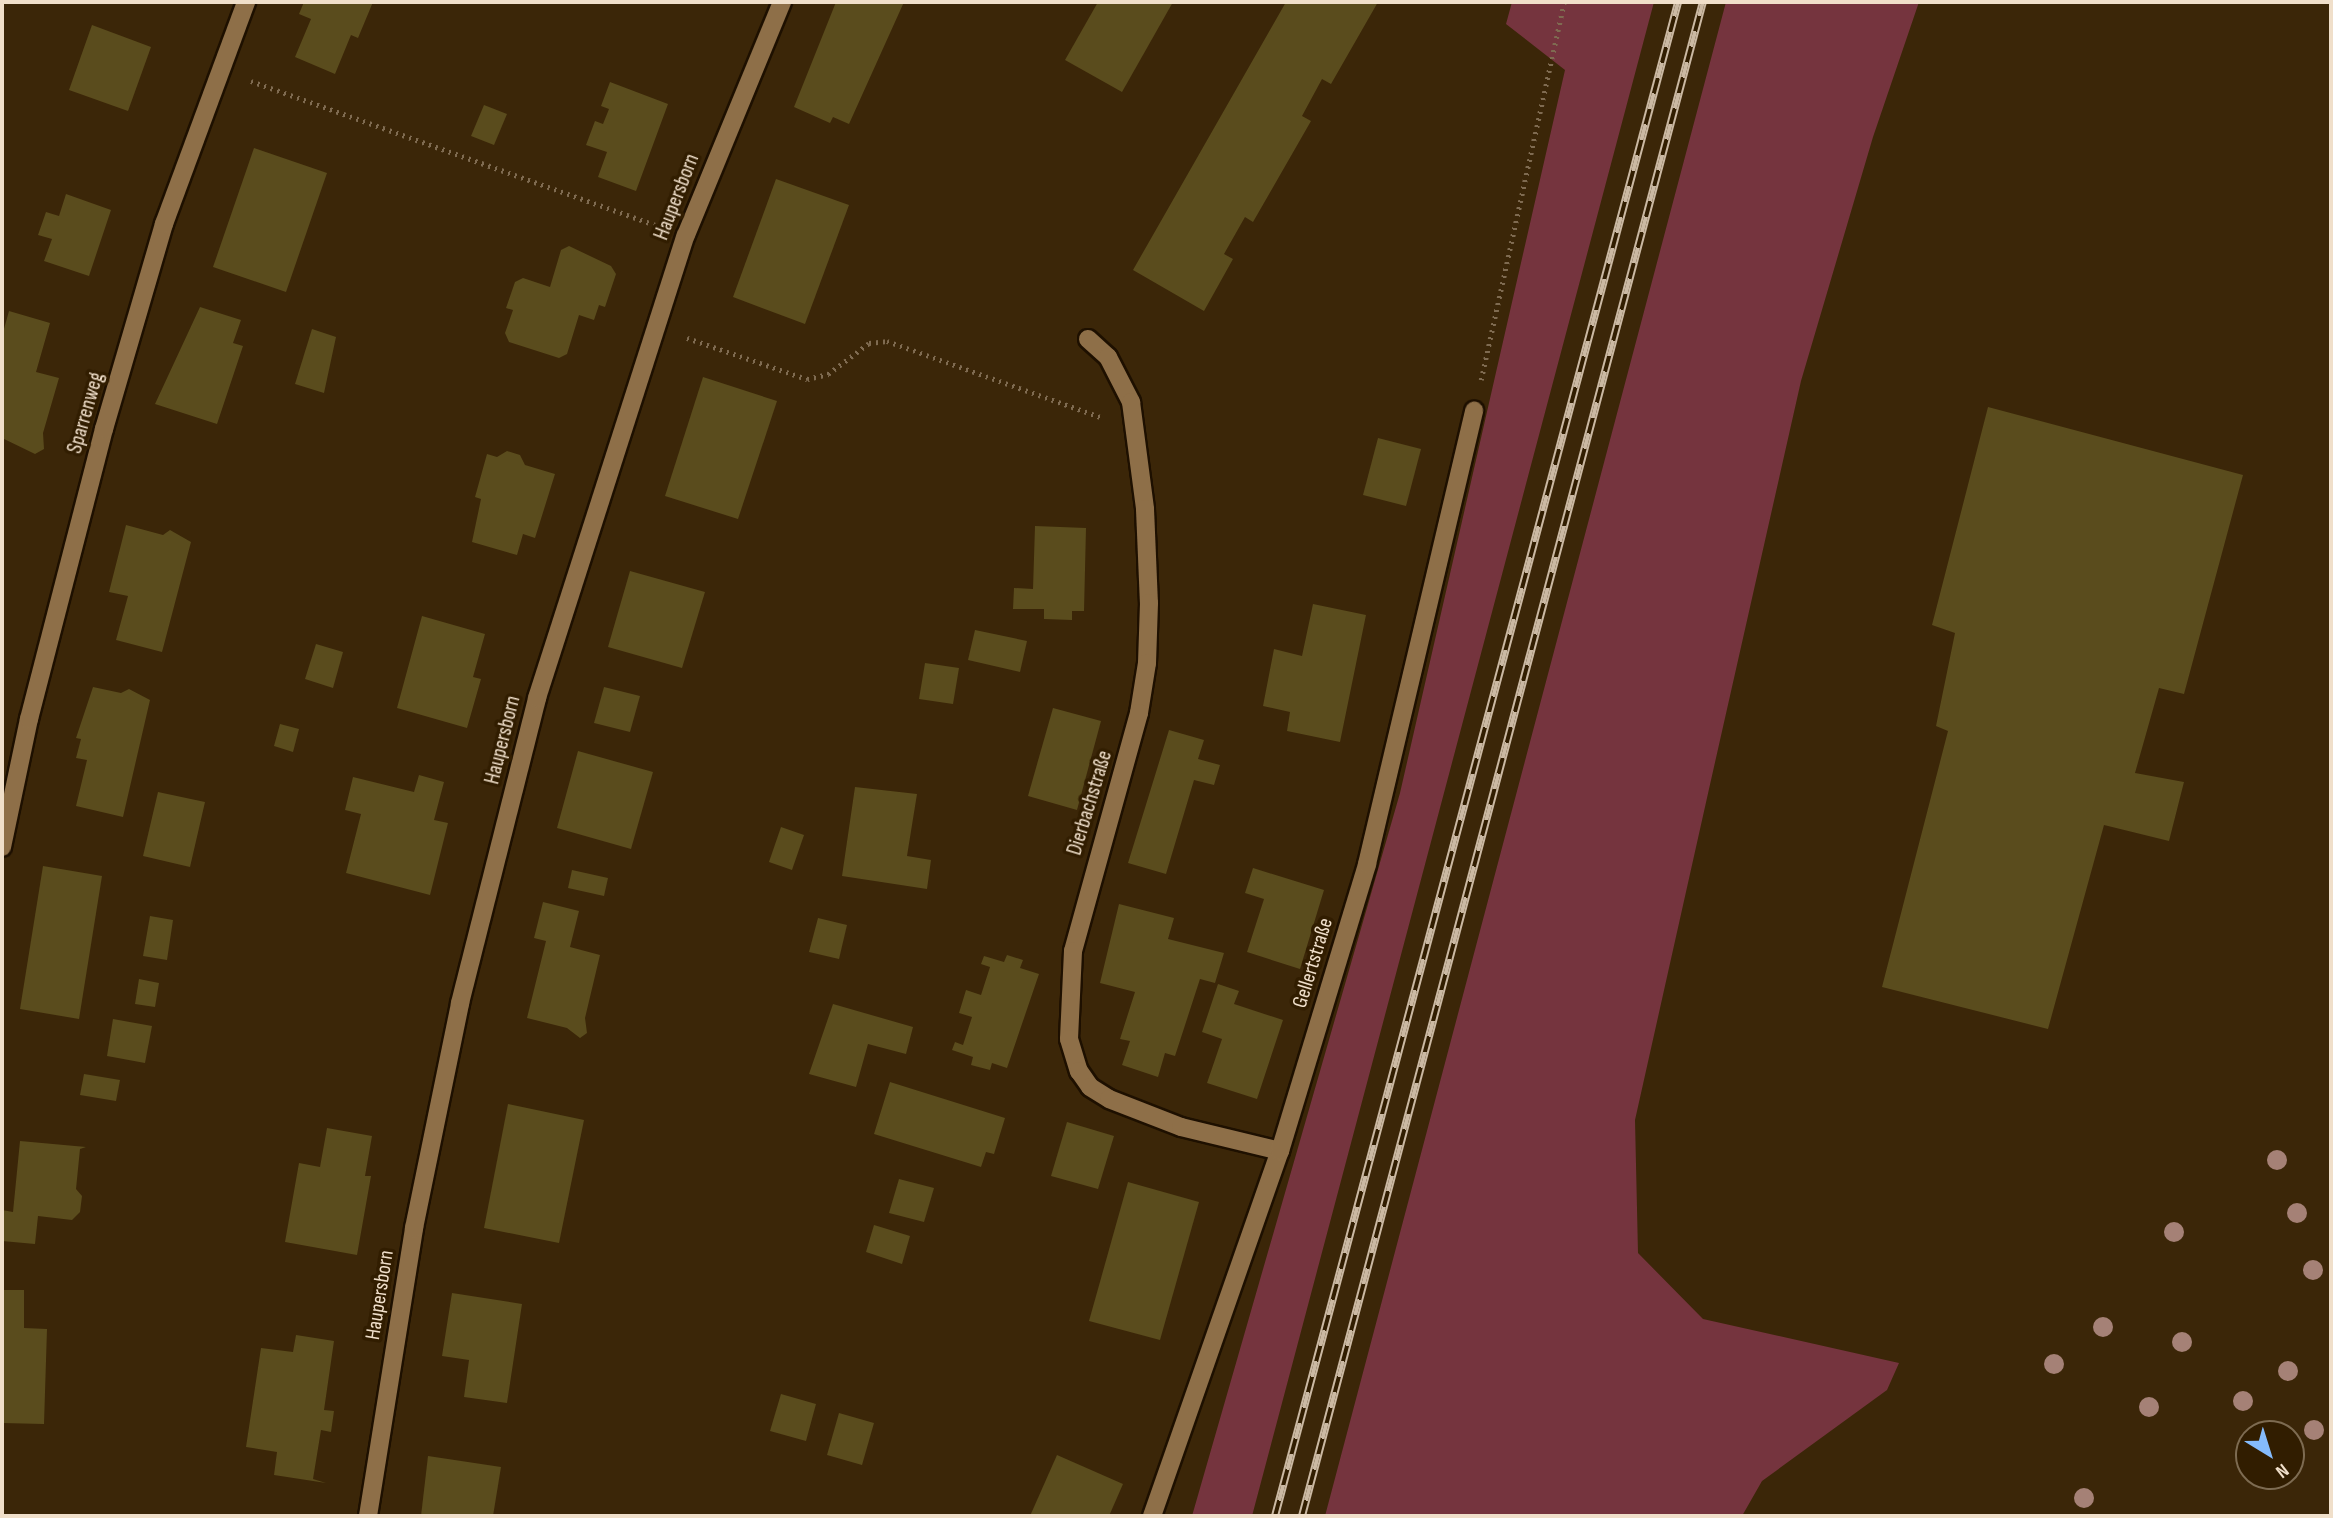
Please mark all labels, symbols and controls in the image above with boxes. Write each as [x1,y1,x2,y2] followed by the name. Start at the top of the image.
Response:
[649,150,705,244] street label: Haupersborn
[62,369,110,457] street label: Sparrenweg
[480,693,526,787] street label: Haupersborn
[1062,748,1118,858] street label: Dierbachstraße
[1287,915,1339,1011] street label: Gellertstraße
[360,1248,400,1342] street label: Haupersborn
[2235,1420,2305,1490] north arrow
[2271,1458,2293,1483] text: N

